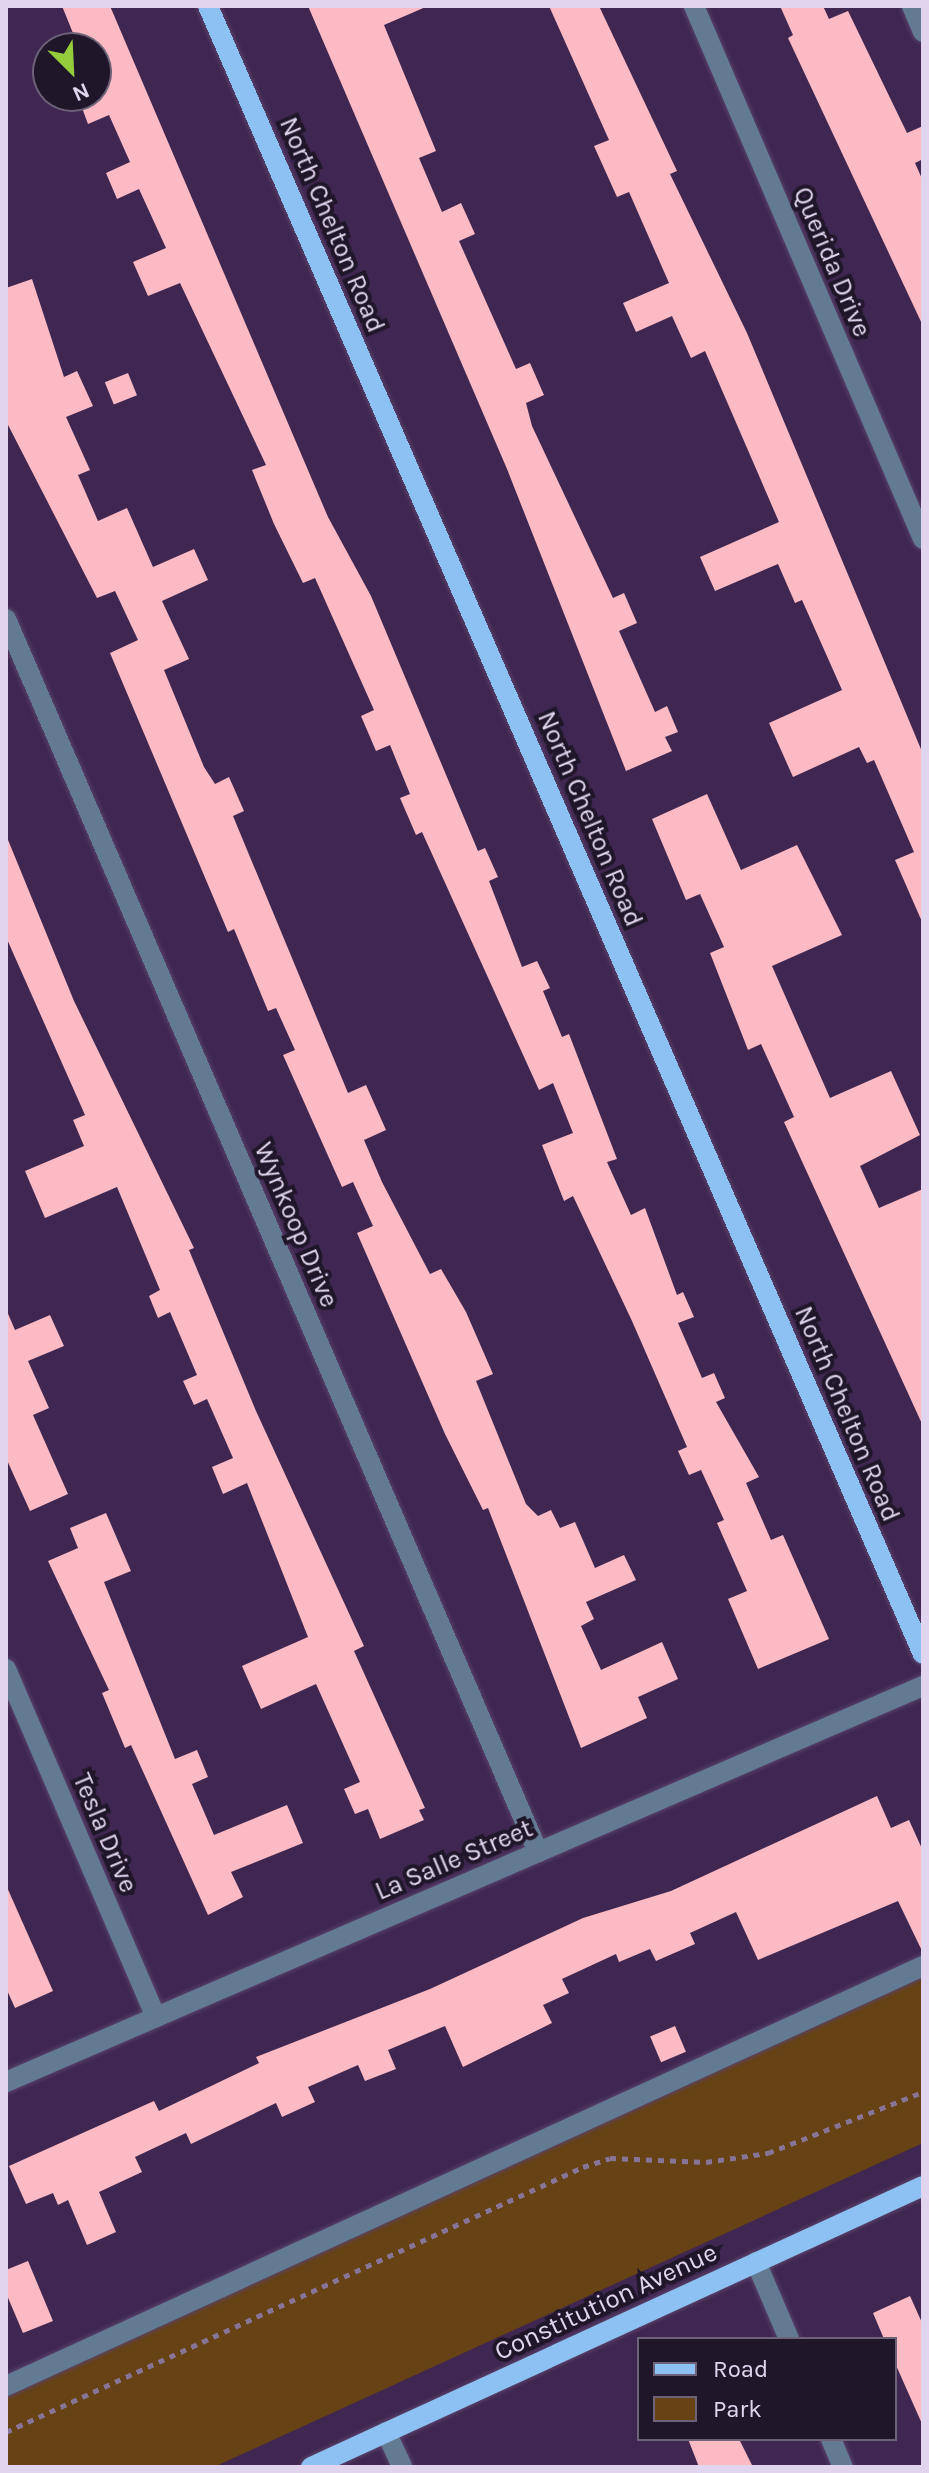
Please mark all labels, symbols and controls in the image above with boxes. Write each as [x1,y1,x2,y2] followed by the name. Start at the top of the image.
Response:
[32,32,112,112] north arrow
[68,77,93,107] text: N
[273,113,391,337] street label: North Chelton Road
[786,182,878,342] street label: Querida Drive
[531,707,649,931] street label: North Chelton Road
[247,1138,345,1312] street label: Wynkoop Drive
[788,1302,906,1526] street label: North Chelton Road
[66,1769,144,1897] street label: Tesla Drive
[371,1813,537,1907] street label: La Salle Street
[490,2237,722,2367] street label: Constitution Avenue
[637,2337,897,2441] legend
[713,2355,768,2383] text: Road
[713,2395,762,2423] text: Park

